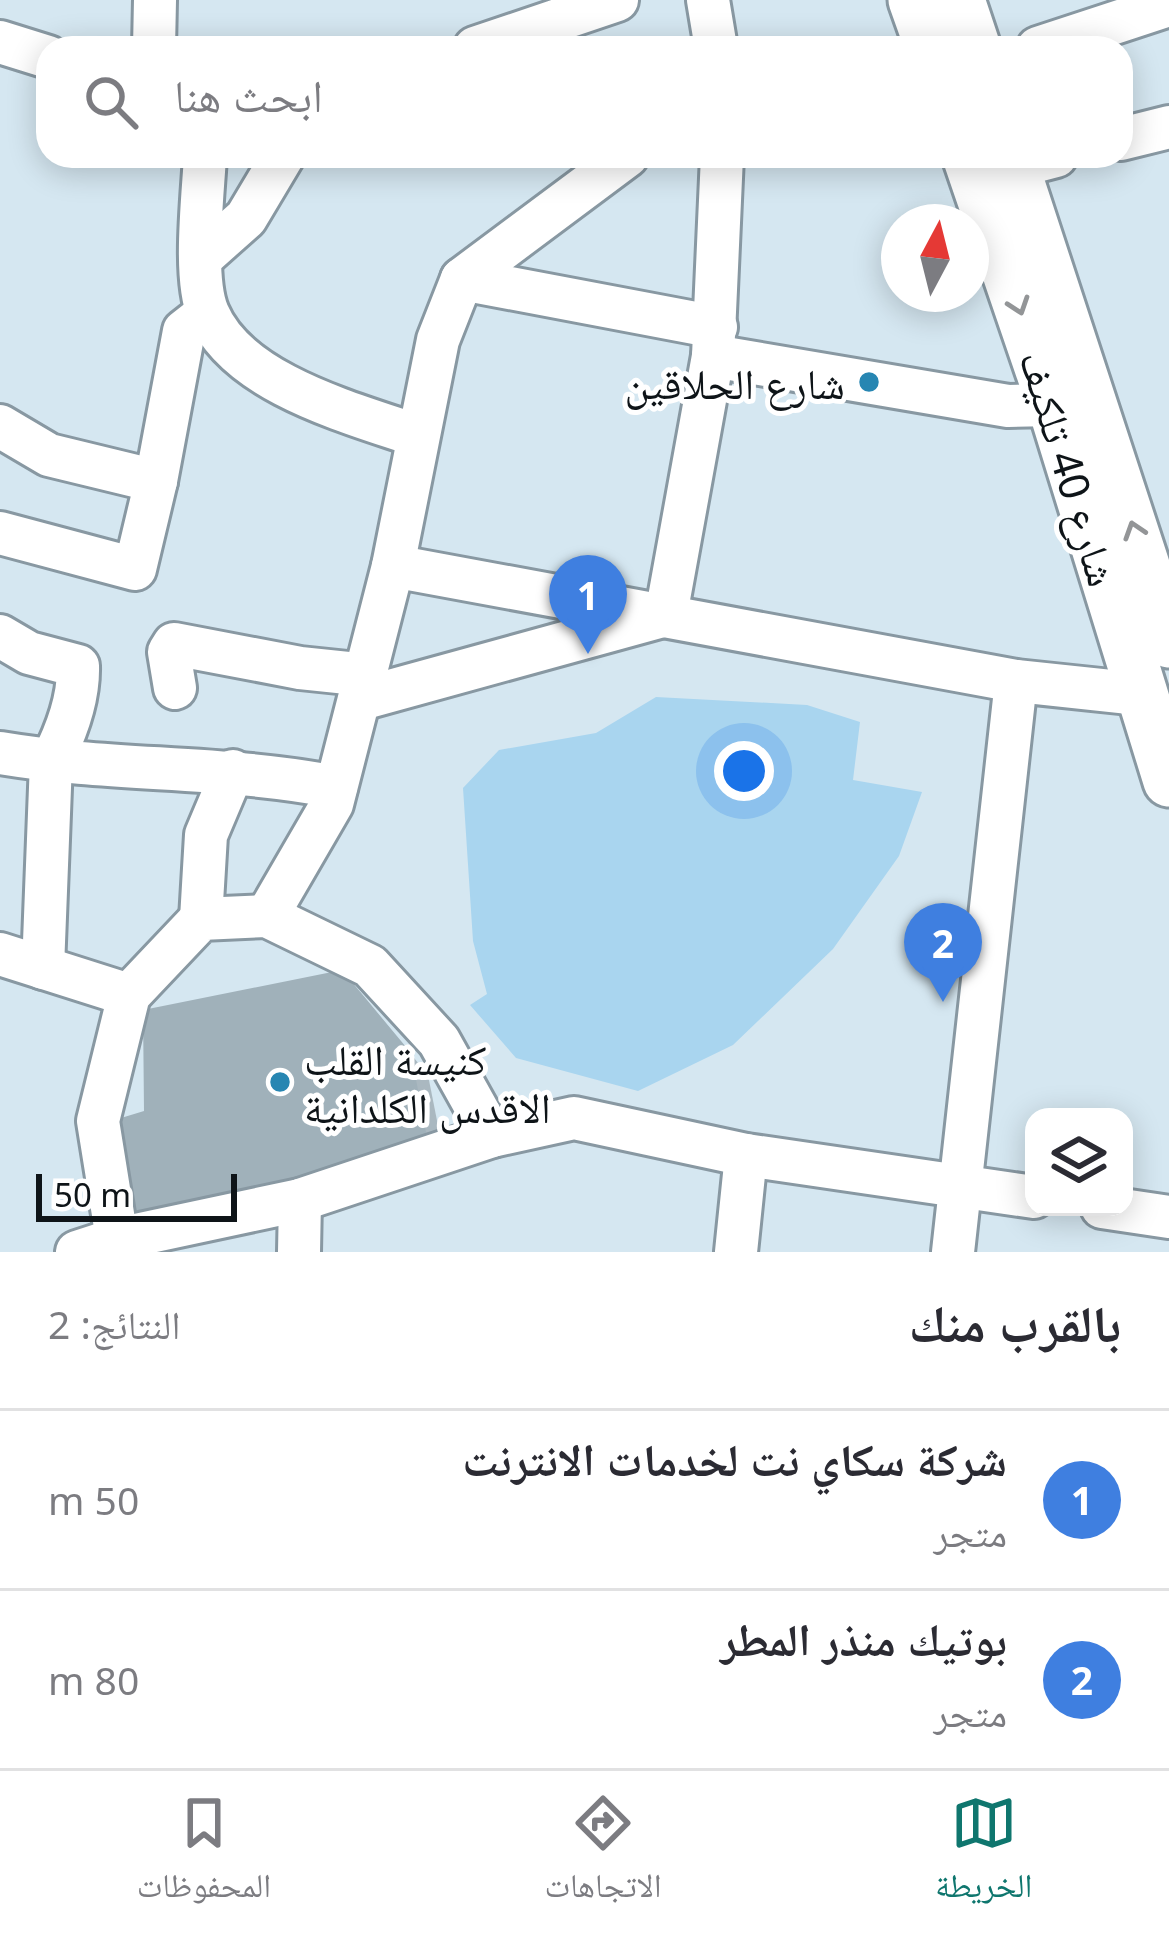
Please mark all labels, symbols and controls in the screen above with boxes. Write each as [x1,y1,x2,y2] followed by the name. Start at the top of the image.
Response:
[36,36,1133,168] search box
[174,64,323,125] text: ابحث هنا
[78,69,144,135] icon: search
[881,204,989,312] north arrow
[1005,295,1030,316] one-way arrow
[1007,343,1133,593] street label: شارع 40 تلكيف
[624,354,845,411] place label: شارع الحلاقين
[856,369,882,395] marker: شارع الحلاقين
[1123,520,1148,541] one-way arrow
[549,555,627,654] pin: 1
[714,741,774,801] your location
[904,903,982,1002] pin: 2
[304,1030,551,1135] place label: كنيسة القلب الاقدس الكلدانية
[267,1069,293,1095] marker: كنيسة القلب الاقدس الكلدانية
[1025,1108,1133,1216] map controls
[1025,1108,1133,1216] button: layers
[36,1168,237,1221] scale bar
[54,1172,131,1217] text: 50 m
[909,1287,1121,1357] text: بالقرب منك
[48,1297,180,1350] text: النتائج: 2
[462,1428,1007,1489] text: شركة سكاي نت لخدمات الانترنت
[48,1473,139,1526] text: 50 m
[1071,1473,1093,1526] text: 1
[933,1505,1007,1558] text: متجر
[720,1608,1007,1669] text: بوتيك منذر المطر
[48,1653,139,1706] text: 80 m
[1071,1653,1093,1706] text: 2
[933,1685,1007,1738] text: متجر
[137,1790,271,1918] tab: المحفوظات
[544,1790,662,1918] tab: الاتجاهات
[935,1790,1032,1918] tab: الخريطة

